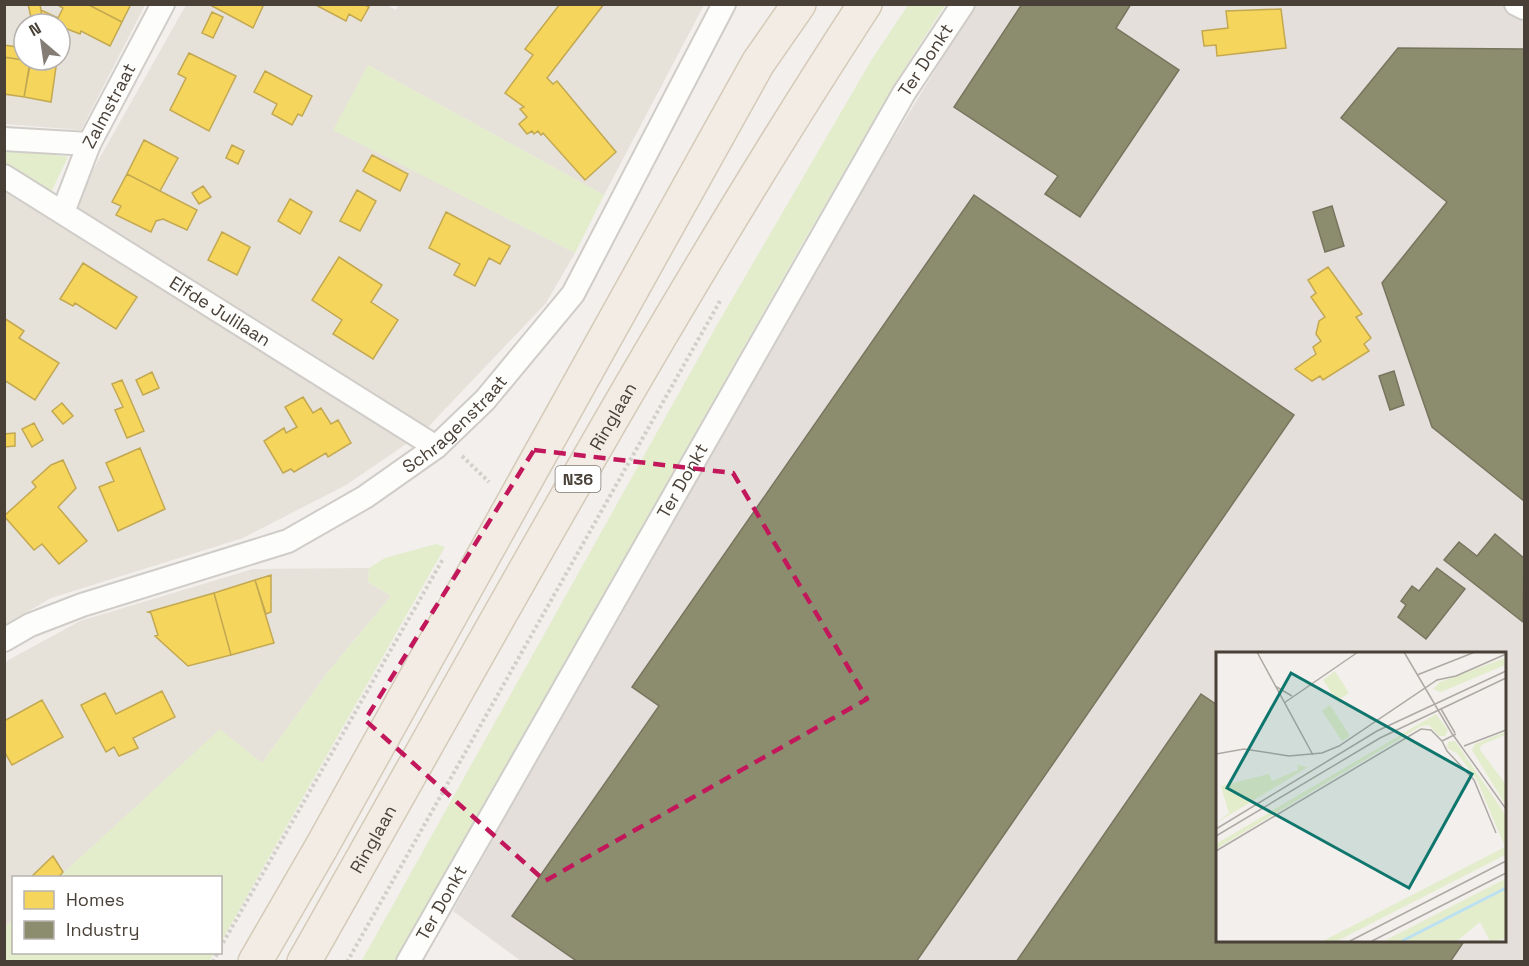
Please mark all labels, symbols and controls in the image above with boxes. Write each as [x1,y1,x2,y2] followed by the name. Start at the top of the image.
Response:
[12,12,72,72] north arrow
[25,18,45,41] text: N
[893,19,958,101] street label: Ter Donkt
[77,59,141,152] street label: Zalmstraat
[165,271,275,351] street label: Elfde Julilaan
[398,370,512,478] street label: Schragenstraat
[584,378,641,454] street label: Ringlaan
[652,439,713,522] street label: Ter Donkt
[556,466,600,492] road number: N36
[1216,652,1505,942] inset map
[345,801,401,877] street label: Ringlaan
[411,861,472,944] street label: Ter Donkt
[12,876,222,954] legend
[66,888,125,911] text: Homes
[66,918,139,941] text: Industry

